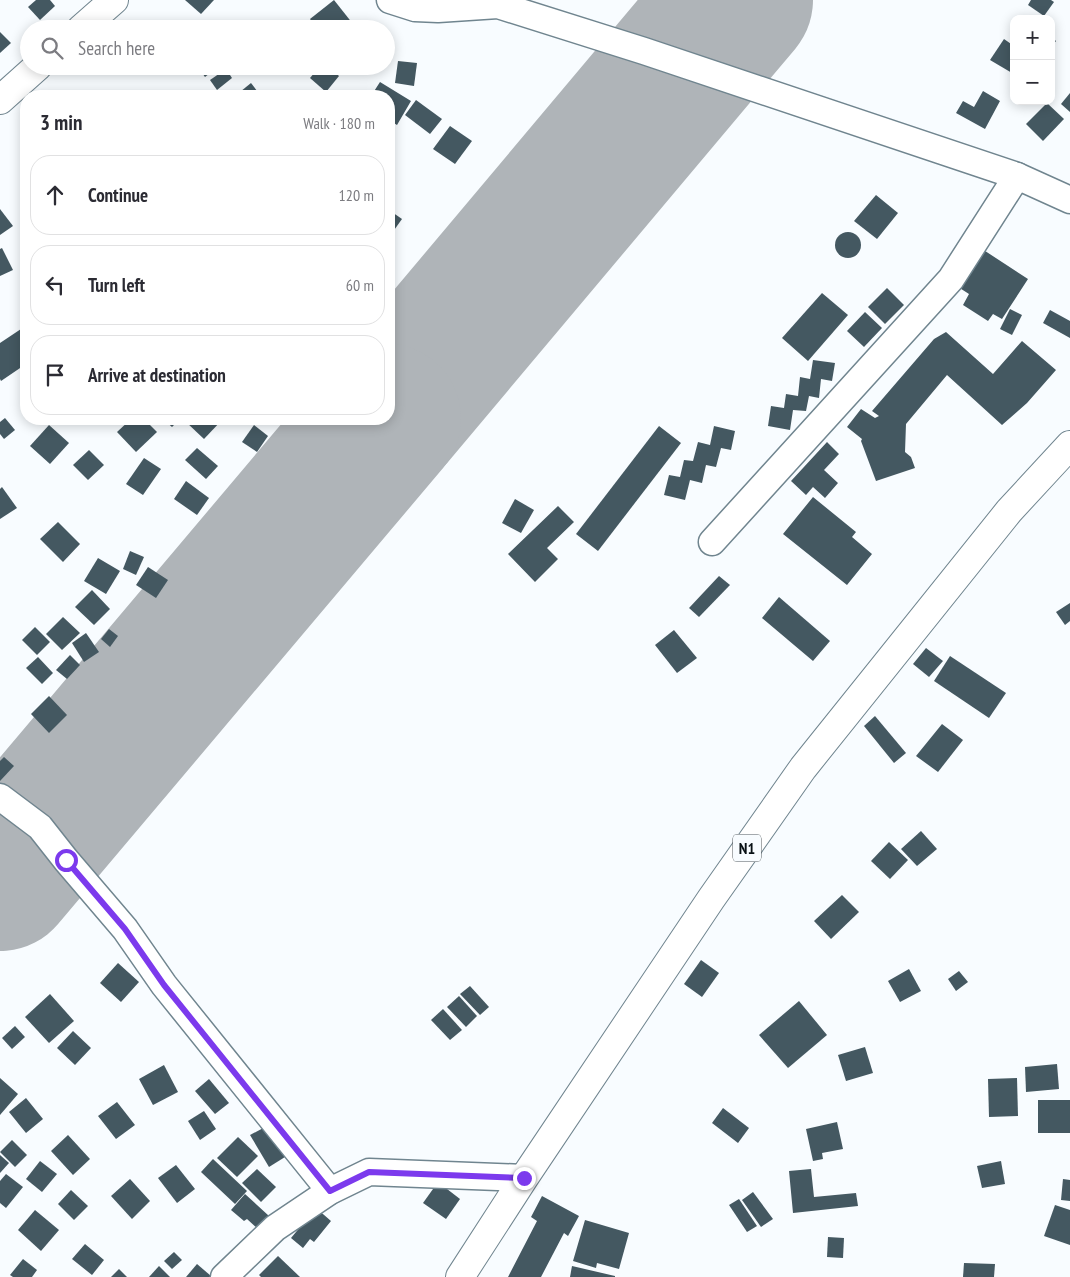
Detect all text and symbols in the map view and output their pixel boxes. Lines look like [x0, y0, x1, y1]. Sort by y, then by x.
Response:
map controls [1010, 15, 1055, 105]
button: + [1010, 15, 1055, 60]
search box [20, 20, 395, 75]
icon: search [38, 34, 66, 62]
text: Search here [78, 36, 155, 60]
button: − [1010, 60, 1055, 105]
text: 3 min [40, 109, 82, 136]
text: Walk · 180 m [303, 113, 375, 133]
icon: ahead [41, 181, 69, 209]
text: Continue [88, 183, 148, 207]
text: 120 m [339, 185, 374, 205]
icon: left [41, 271, 69, 299]
text: Turn left [88, 273, 145, 297]
text: 60 m [346, 275, 374, 295]
icon: arrive [41, 361, 69, 389]
text: Arrive at destination [88, 363, 226, 387]
road number: N1 [733, 834, 761, 861]
route start [55, 849, 78, 872]
route end [513, 1167, 536, 1190]

